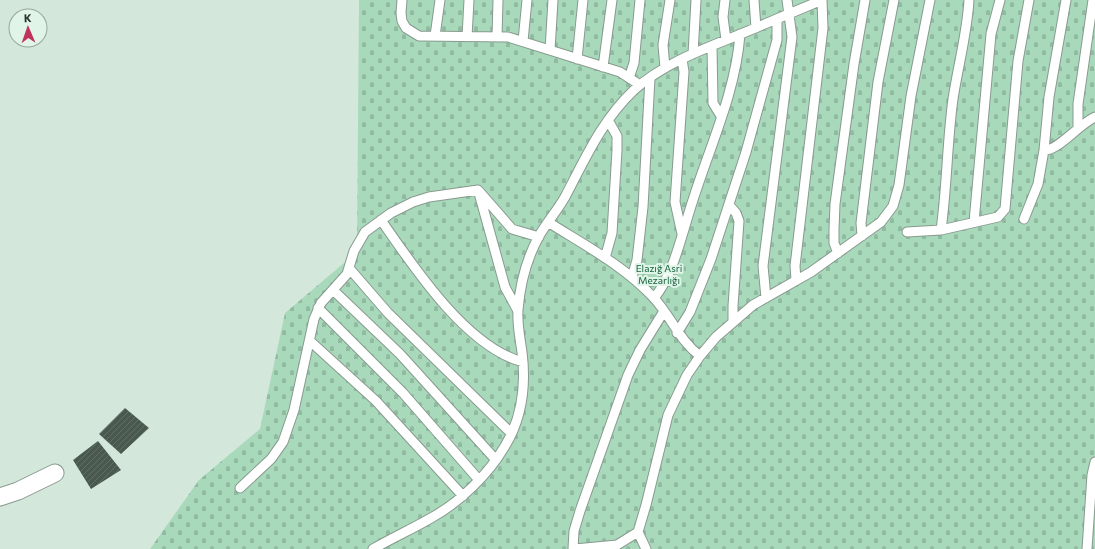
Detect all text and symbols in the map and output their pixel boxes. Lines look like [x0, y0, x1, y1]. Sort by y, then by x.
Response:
north arrow [8, 8, 48, 48]
text: K [24, 11, 32, 24]
park label: Elazığ Asri Mezarlığı [636, 262, 682, 286]

